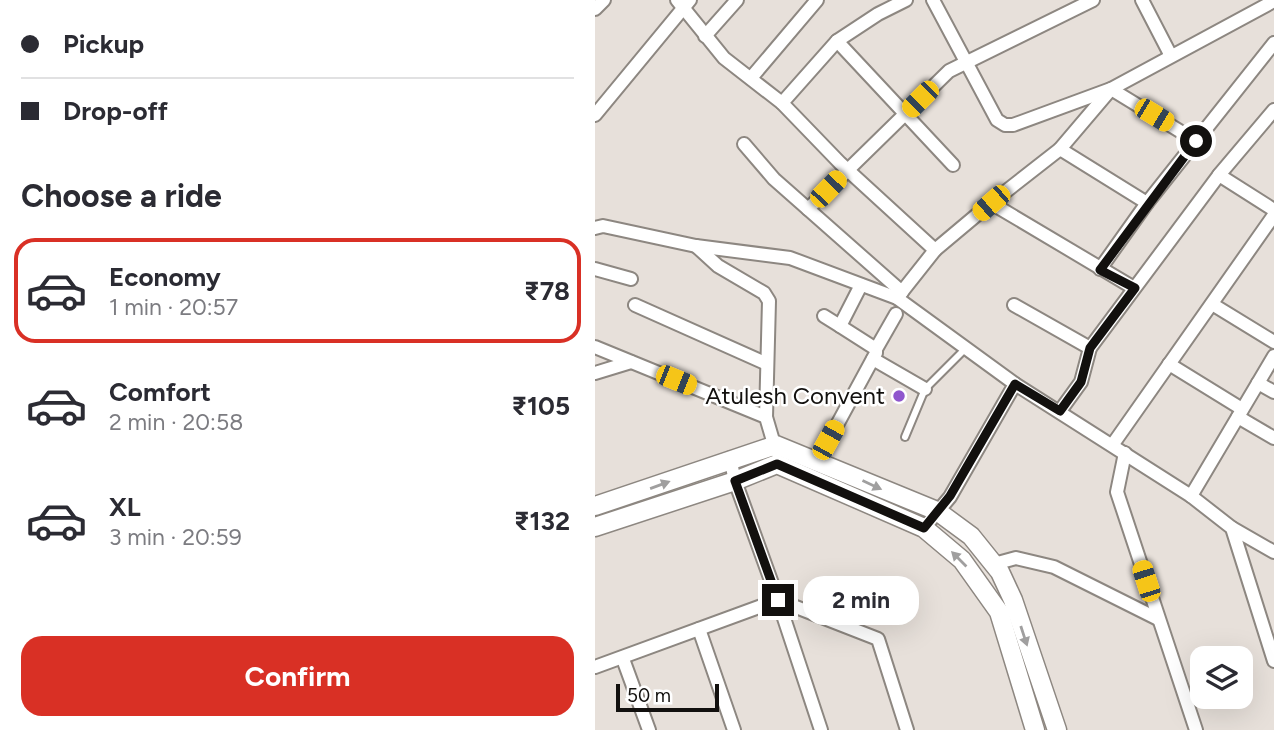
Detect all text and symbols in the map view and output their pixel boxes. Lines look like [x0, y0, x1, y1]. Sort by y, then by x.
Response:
text: Pickup [63, 28, 144, 60]
car [898, 77, 943, 121]
text: Drop-off [63, 95, 168, 127]
car [1131, 95, 1178, 135]
route start [1180, 125, 1212, 157]
car [806, 167, 851, 211]
text: Choose a ride [21, 177, 222, 215]
car [969, 181, 1014, 225]
icon: car [25, 259, 88, 322]
text: Economy [109, 261, 221, 293]
text: ₹78 [524, 275, 570, 307]
text: 1 min · 20:57 [109, 293, 238, 321]
car [653, 362, 700, 398]
icon: car [25, 374, 88, 437]
text: Comfort [109, 376, 211, 408]
place label: Atulesh Convent [705, 381, 885, 410]
marker: Atulesh Convent [891, 388, 907, 404]
text: ₹105 [511, 390, 570, 422]
text: 2 min · 20:58 [109, 408, 243, 436]
car [809, 417, 848, 463]
one-way arrow [649, 479, 670, 490]
one-way arrow [862, 479, 882, 490]
icon: car [25, 489, 88, 552]
text: XL [109, 491, 141, 523]
text: ₹132 [514, 505, 570, 537]
text: 3 min · 20:59 [109, 523, 242, 551]
one-way arrow [950, 550, 967, 567]
car [1130, 558, 1163, 604]
callout: 2 min [803, 576, 918, 624]
route end [762, 584, 794, 616]
text: 2 min [832, 586, 890, 614]
one-way arrow [1019, 626, 1030, 647]
button: Confirm [21, 636, 574, 716]
map controls [1190, 646, 1253, 709]
button: layers [1190, 646, 1253, 709]
scale bar [616, 681, 719, 713]
text: 50 m [627, 684, 671, 707]

